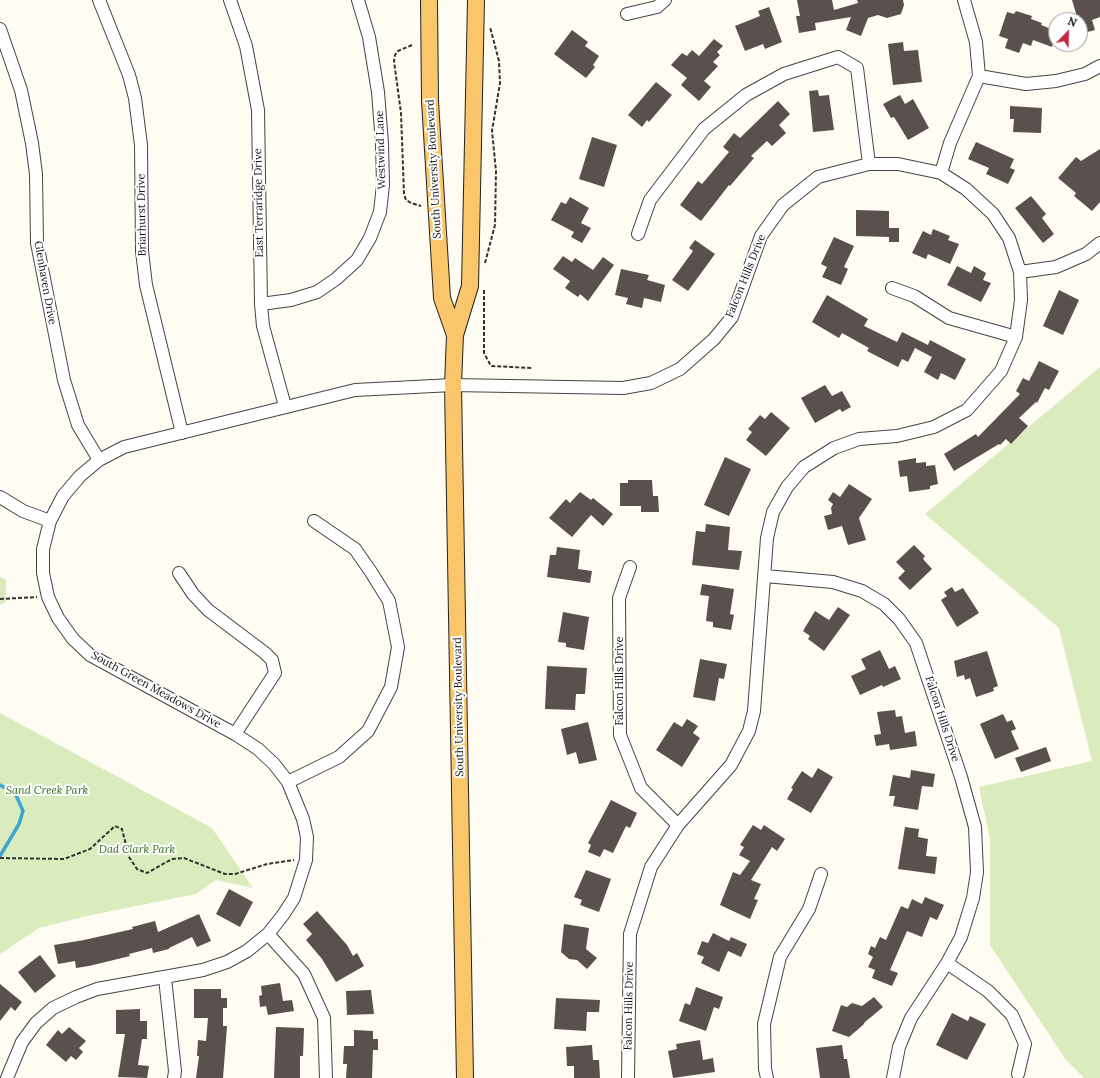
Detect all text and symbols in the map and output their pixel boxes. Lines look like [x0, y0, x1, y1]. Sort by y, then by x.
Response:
north arrow [1048, 12, 1088, 52]
text: N [1066, 14, 1079, 30]
street label: South University Boulevard [424, 99, 444, 239]
street label: Westwind Lane [373, 110, 389, 190]
street label: East Terraridge Drive [251, 148, 267, 258]
street label: Briarhurst Drive [135, 174, 149, 256]
street label: Falcon Hills Drive [723, 232, 769, 320]
street label: Glenhaven Drive [31, 240, 59, 326]
street label: Falcon Hills Drive [613, 636, 627, 726]
street label: South University Boulevard [451, 637, 467, 777]
street label: South Green Meadows Drive [89, 649, 223, 731]
street label: Falcon Hills Drive [922, 675, 962, 763]
park label: Sand Creek Park [6, 784, 88, 798]
park label: Dad Clark Park [99, 843, 175, 857]
street label: Falcon Hills Drive [622, 961, 636, 1051]

